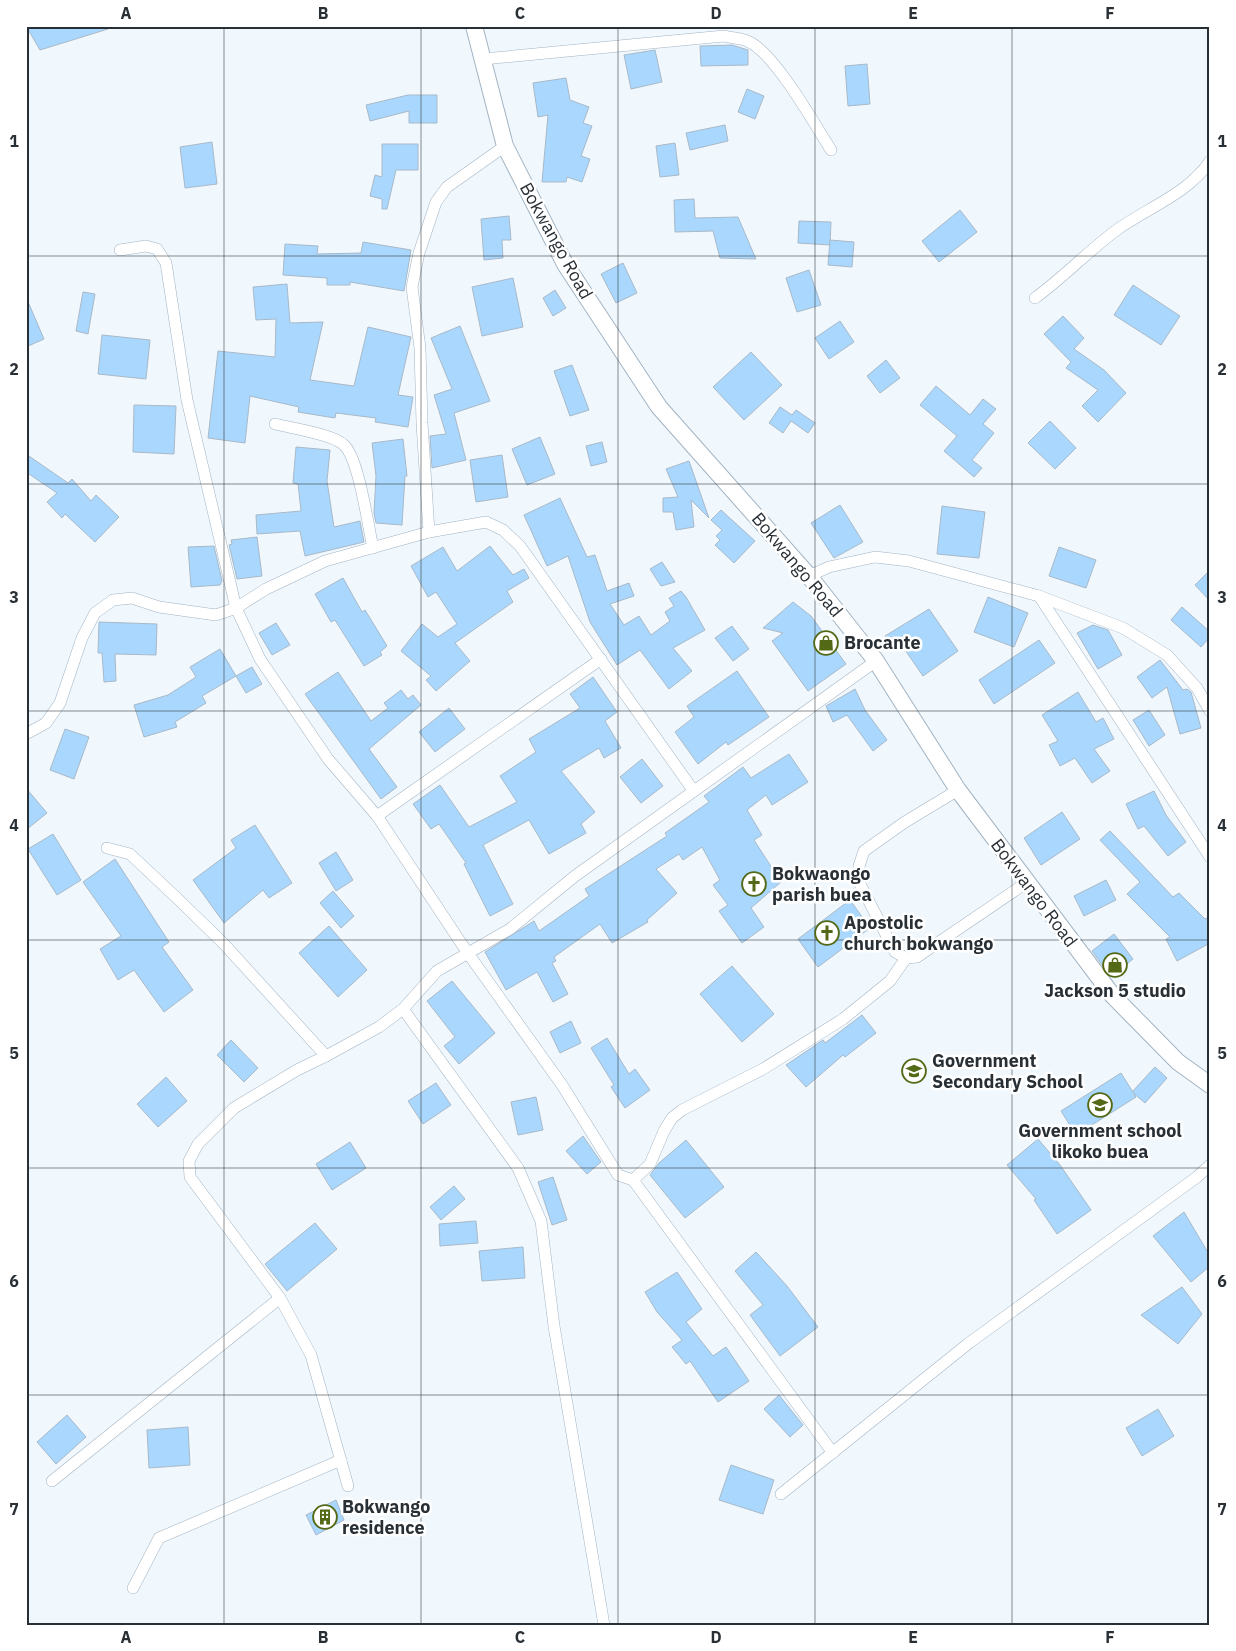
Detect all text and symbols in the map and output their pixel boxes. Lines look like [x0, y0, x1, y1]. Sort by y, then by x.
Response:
text: A [121, 3, 132, 23]
text: B [318, 3, 329, 23]
text: C [515, 3, 525, 23]
text: D [710, 3, 722, 23]
text: E [908, 3, 918, 23]
text: F [1105, 3, 1115, 23]
text: 1 [9, 131, 19, 151]
text: 1 [1217, 131, 1227, 151]
street label: Bokwango Road [515, 178, 598, 303]
text: 2 [9, 359, 19, 379]
text: 2 [1217, 359, 1227, 379]
street label: Bokwango Road [747, 508, 848, 622]
text: 3 [9, 587, 19, 607]
text: 3 [1217, 587, 1227, 607]
shop icon: Brocante [813, 630, 839, 656]
place label: Brocante [844, 631, 921, 654]
text: 4 [9, 815, 19, 835]
text: 4 [1217, 815, 1227, 835]
street label: Bokwango Road [986, 834, 1083, 952]
place label: Bokwaongo parish buea [772, 862, 872, 906]
church icon: Bokwaongo parish buea [741, 871, 767, 897]
place label: Apostolic church bokwango [844, 911, 993, 955]
church icon: Apostolic church bokwango [814, 920, 840, 946]
shop icon: Jackson 5 studio [1102, 952, 1128, 978]
place label: Jackson 5 studio [1044, 979, 1186, 1002]
text: 5 [9, 1043, 19, 1063]
text: 5 [1217, 1043, 1227, 1063]
place label: Government Secondary School [932, 1049, 1083, 1093]
school or university icon: Government Secondary School [901, 1058, 927, 1084]
school or university icon: Government school likoko buea [1087, 1092, 1113, 1118]
place label: Government school likoko buea [1018, 1119, 1182, 1163]
text: 6 [9, 1271, 19, 1291]
text: 6 [1217, 1271, 1227, 1291]
place label: Bokwango residence [342, 1495, 430, 1539]
text: 7 [9, 1499, 19, 1519]
text: 7 [1217, 1499, 1227, 1519]
building icon: Bokwango residence [312, 1504, 338, 1530]
text: A [121, 1627, 132, 1647]
text: B [318, 1627, 329, 1647]
text: C [515, 1627, 525, 1647]
text: D [710, 1627, 722, 1647]
text: E [908, 1627, 918, 1647]
text: F [1105, 1627, 1115, 1647]

